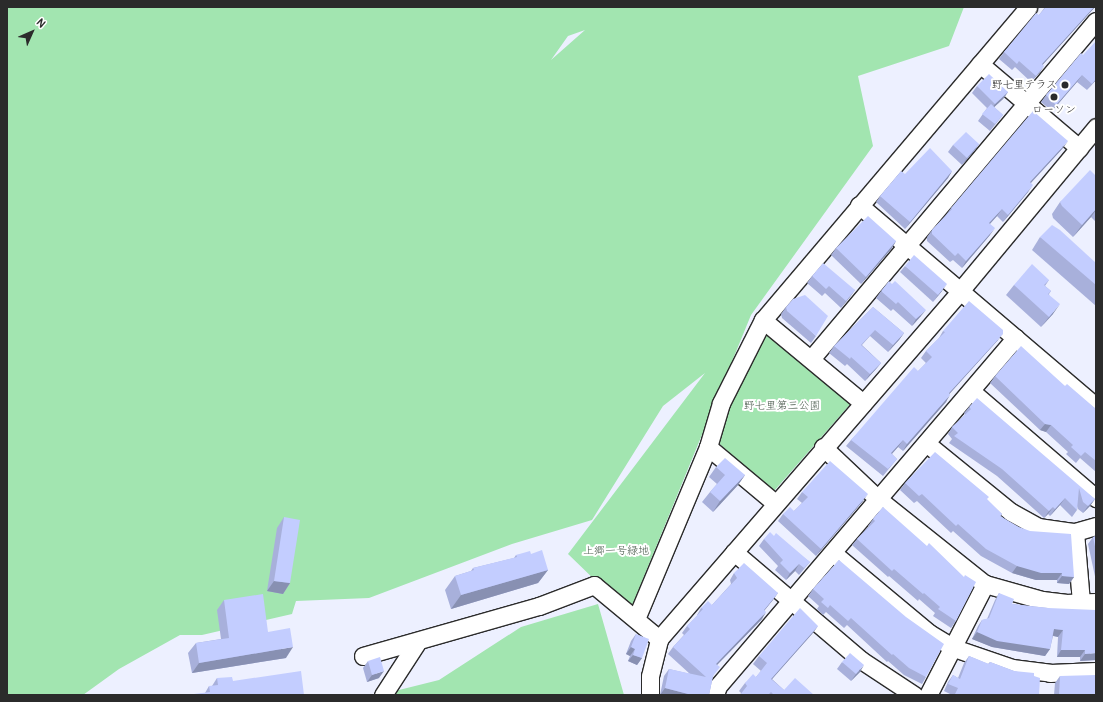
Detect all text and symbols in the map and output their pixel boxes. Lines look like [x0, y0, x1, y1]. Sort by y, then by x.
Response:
north arrow [12, 12, 52, 52]
text: N [34, 16, 48, 30]
place label: 野七里テラス [991, 78, 1057, 92]
marker: 野七里テラス [1060, 80, 1070, 90]
marker: ローソン [1049, 92, 1059, 102]
place label: ローソン [1032, 103, 1076, 117]
park label: 野七里第三公園 [744, 399, 820, 413]
park label: 上郷一号緑地 [583, 544, 649, 558]

